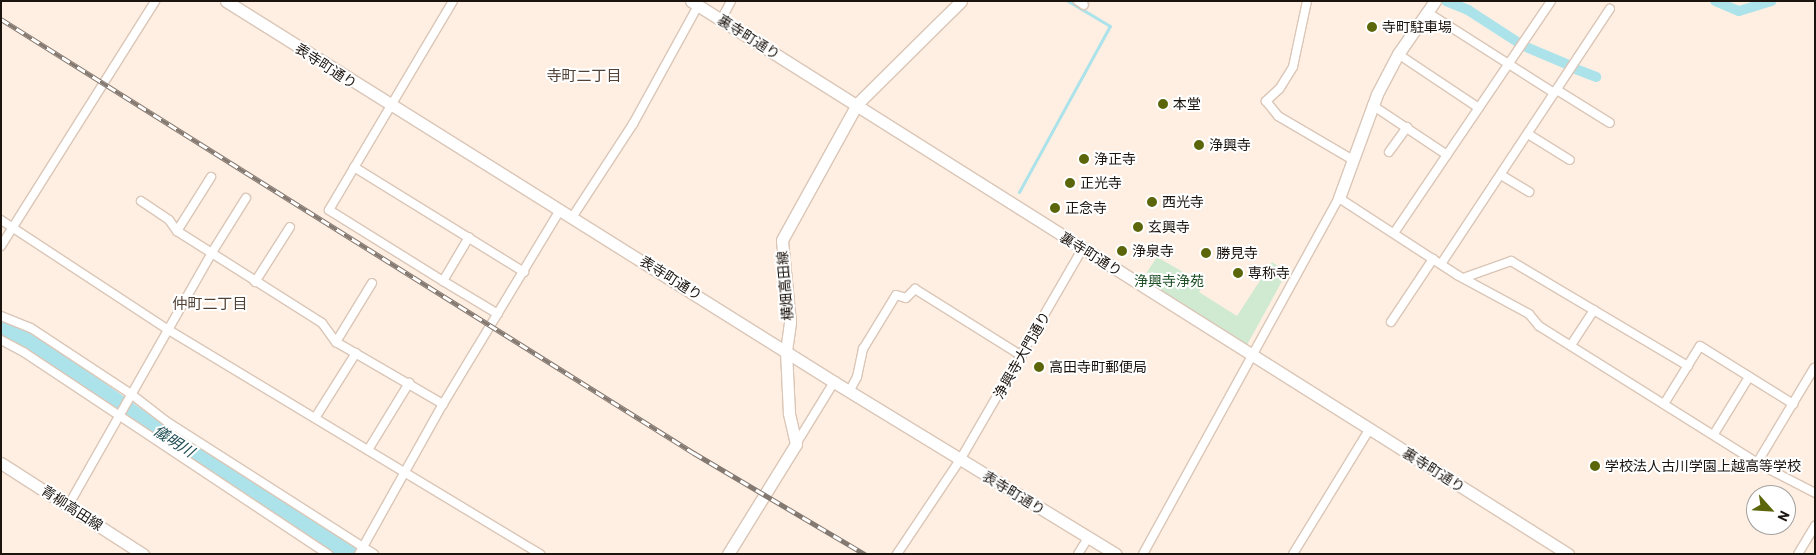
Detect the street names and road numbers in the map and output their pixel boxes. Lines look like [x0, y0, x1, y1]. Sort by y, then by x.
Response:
street label: 裏寺町通り [715, 11, 783, 63]
street label: 表寺町通り [292, 40, 360, 92]
street label: 裏寺町通り [1057, 228, 1125, 280]
street label: 横畑高田線 [774, 250, 796, 322]
street label: 表寺町通り [637, 252, 705, 304]
street label: 浄興寺大門通り [990, 308, 1054, 402]
street label: 裏寺町通り [1400, 444, 1468, 496]
street label: 表寺町通り [980, 468, 1048, 518]
street label: 青柳高田線 [38, 482, 106, 534]

